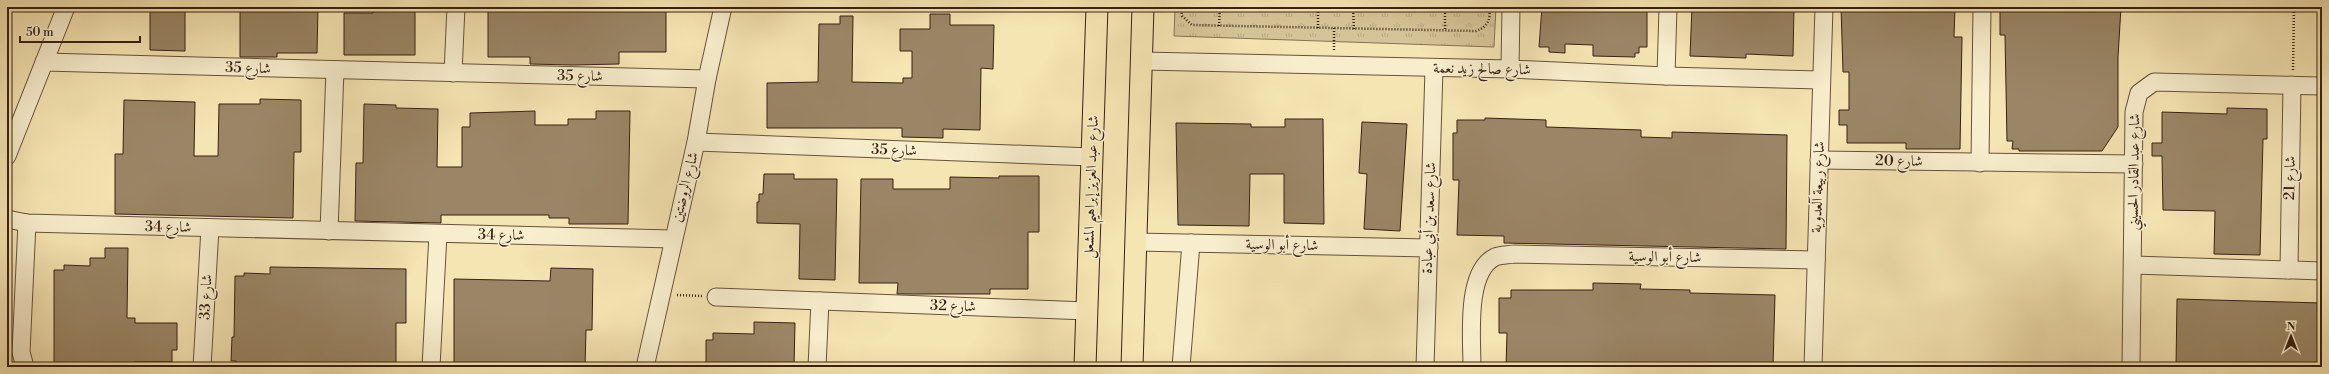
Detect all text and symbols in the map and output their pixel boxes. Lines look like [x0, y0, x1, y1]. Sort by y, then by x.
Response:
scale bar [20, 18, 140, 44]
text: 50 m [26, 25, 54, 40]
street label: شارع 35 [225, 58, 271, 81]
street label: شارع صالح زيد نعمة [1433, 59, 1531, 83]
street label: شارع 35 [557, 66, 603, 89]
street label: شارع عبد القادر الحسيني [2123, 113, 2149, 231]
street label: شارع عبد العزيز إبراهيم المشعل [1079, 115, 1108, 259]
street label: شارع 35 [871, 140, 917, 163]
street label: شارع ربيعة آلعدوية [1807, 141, 1832, 233]
street label: شارع الروضتين [667, 150, 706, 225]
street label: شارع 20 [1875, 151, 1923, 174]
street label: شارع 21 [2280, 156, 2303, 200]
street label: شارع سعد بن أبي عبادة [1416, 162, 1443, 274]
street label: شارع 34 [144, 217, 191, 240]
street label: شارع 34 [477, 225, 524, 248]
street label: شارع أبو الوسية [1245, 233, 1319, 258]
street label: شارع أبو الوسية [1628, 245, 1702, 270]
street label: شارع 33 [195, 274, 220, 320]
street label: شارع 32 [930, 296, 976, 319]
north arrow [2271, 316, 2311, 356]
text: N [2287, 320, 2296, 334]

